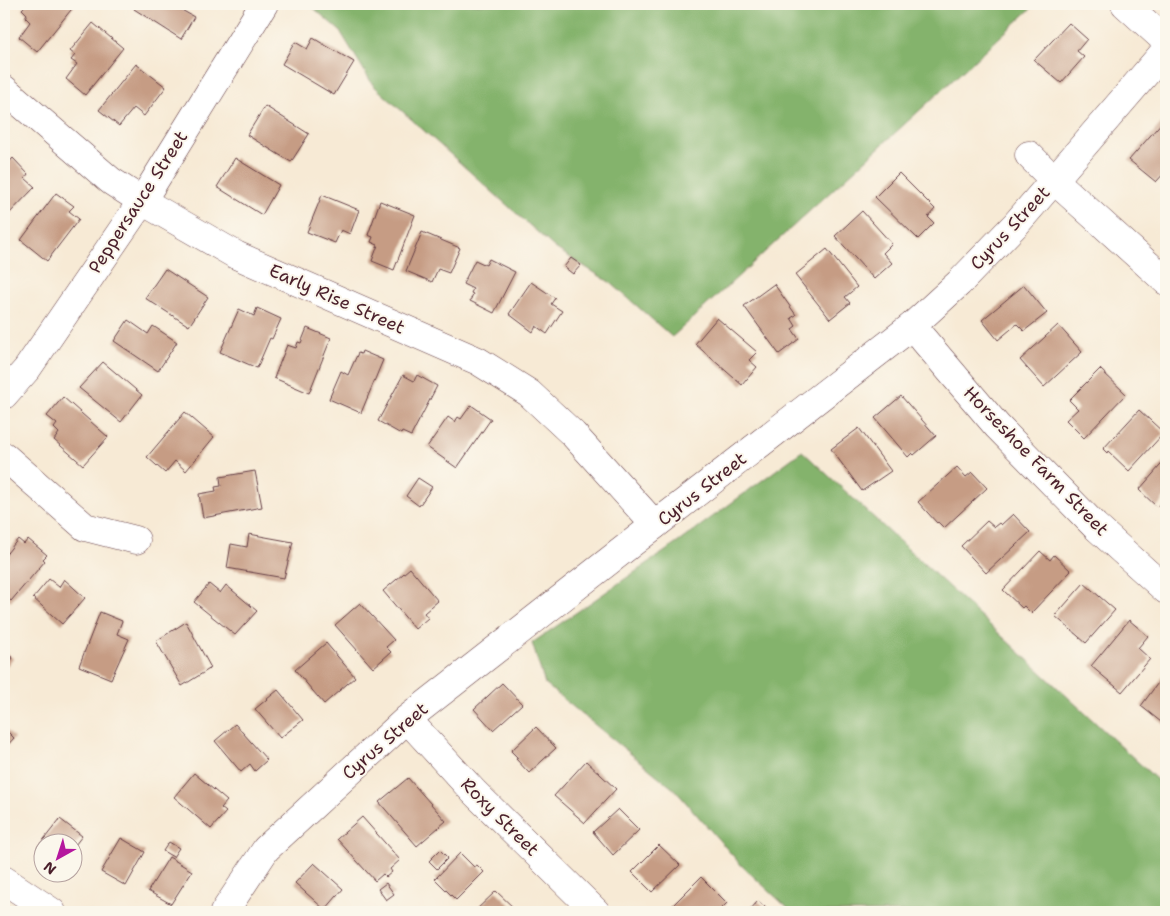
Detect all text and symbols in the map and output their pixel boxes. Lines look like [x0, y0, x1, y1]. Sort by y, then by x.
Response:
street label: Peppersauce Street [83, 126, 193, 278]
street label: Cyrus Street [965, 181, 1055, 275]
street label: Early Rise Street [265, 258, 409, 340]
street label: Horseshoe Farm Street [958, 381, 1114, 541]
street label: Cyrus Street [653, 447, 752, 531]
street label: Cyrus Street [337, 697, 433, 785]
street label: Roxy Street [456, 773, 544, 861]
north arrow [32, 834, 82, 884]
text: N [40, 858, 60, 879]

